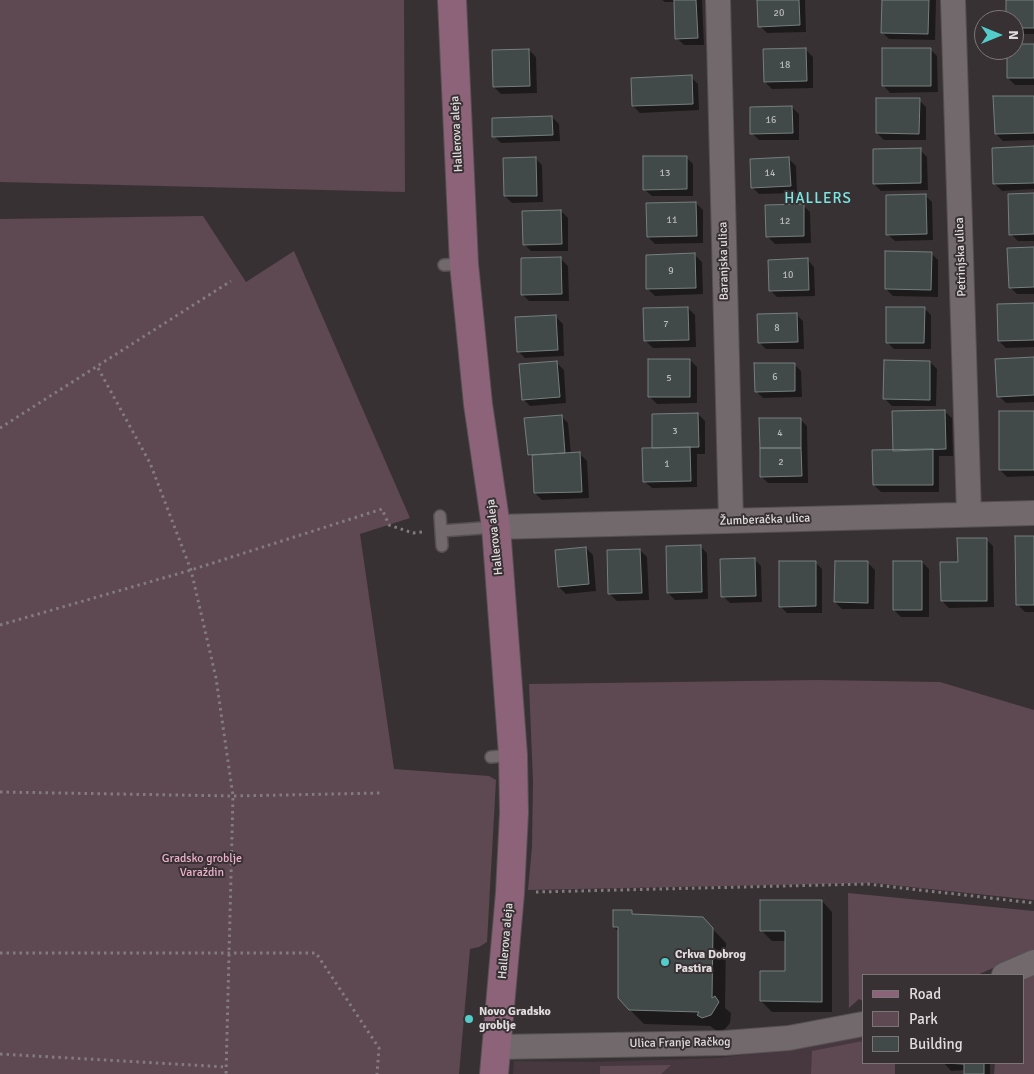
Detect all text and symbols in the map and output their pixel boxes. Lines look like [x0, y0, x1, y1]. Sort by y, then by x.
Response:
house number: 20 [774, 7, 784, 19]
north arrow [974, 10, 1024, 60]
text: N [1005, 30, 1022, 40]
house number: 18 [780, 59, 790, 71]
street label: Hallerova aleja [448, 95, 466, 173]
house number: 16 [766, 114, 776, 126]
house number: 13 [660, 167, 670, 179]
house number: 14 [765, 167, 775, 179]
district label: HALLERS [783, 190, 853, 208]
house number: 11 [667, 214, 677, 226]
house number: 12 [780, 215, 790, 227]
street label: Petrinjska ulica [952, 217, 970, 297]
street label: Baranjska ulica [716, 222, 732, 300]
house number: 9 [668, 265, 674, 277]
house number: 10 [783, 269, 793, 281]
house number: 7 [663, 318, 669, 330]
house number: 8 [774, 322, 780, 334]
house number: 6 [772, 371, 778, 383]
house number: 5 [666, 372, 672, 384]
house number: 3 [672, 425, 678, 437]
house number: 4 [777, 427, 783, 439]
house number: 2 [778, 456, 784, 468]
house number: 1 [664, 458, 670, 470]
street label: Hallerova aleja [484, 498, 506, 576]
street label: Žumberačka ulica [719, 511, 811, 529]
park label: Gradsko groblje Varaždin [162, 852, 242, 880]
street label: Hallerova aleja [495, 902, 517, 980]
place label: Crkva Dobrog Pastira [675, 948, 746, 976]
marker: Crkva Dobrog Pastira [659, 956, 671, 968]
legend [862, 974, 1024, 1064]
text: Road [909, 985, 941, 1003]
place label: Novo Gradsko groblje [479, 1005, 551, 1033]
text: Park [909, 1010, 938, 1028]
marker: Novo Gradsko groblje [463, 1013, 475, 1025]
street label: Ulica Franje Račkog [629, 1035, 731, 1051]
text: Building [909, 1035, 963, 1053]

